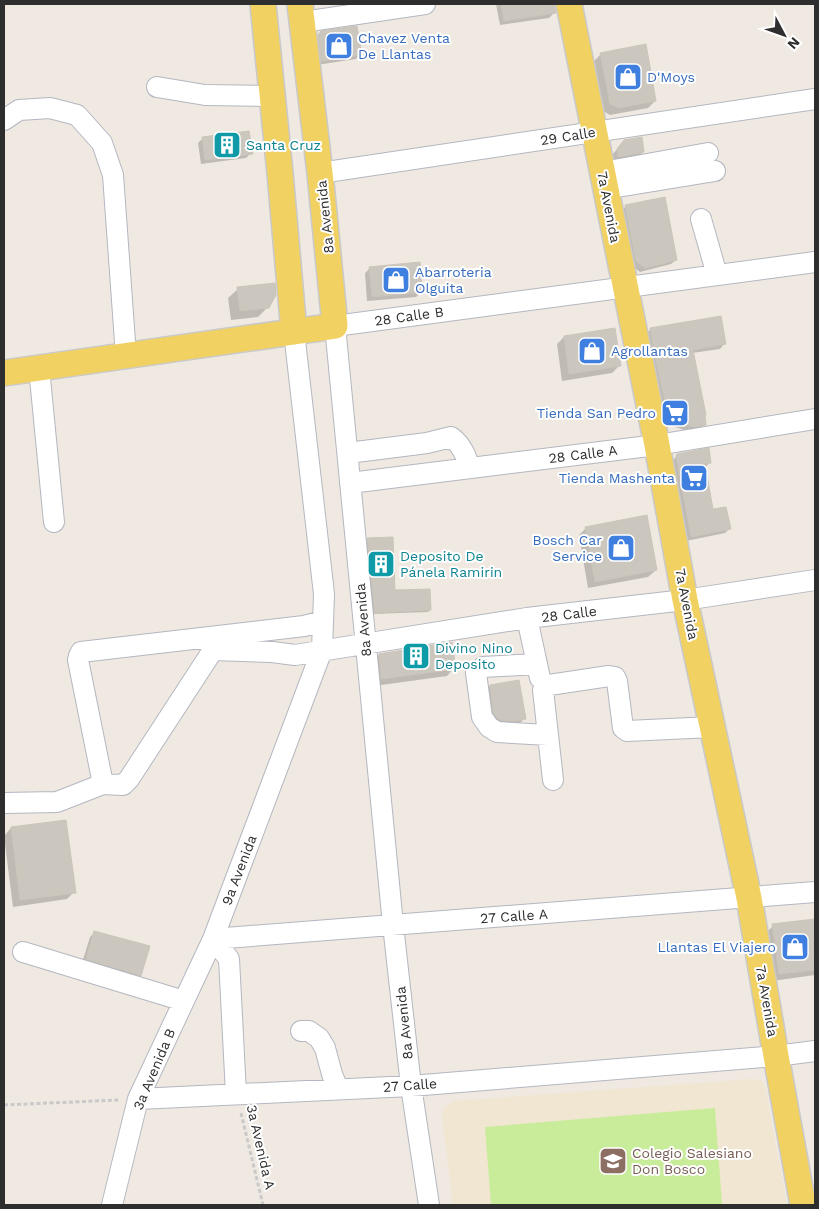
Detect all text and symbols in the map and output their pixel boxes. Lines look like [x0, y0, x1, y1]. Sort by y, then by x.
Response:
north arrow [759, 10, 809, 60]
place label: Chavez Venta De Llantas [358, 30, 450, 62]
shop icon: Chavez Venta De Llantas [324, 31, 354, 61]
text: N [784, 34, 803, 53]
shop icon: D'Moys [613, 62, 643, 92]
place label: D'Moys [647, 69, 695, 85]
street label: 29 Calle [539, 124, 597, 148]
building icon: Santa Cruz [212, 130, 242, 160]
place label: Santa Cruz [246, 137, 321, 153]
street label: 7a Avenida [594, 170, 624, 244]
street label: 8a Avenida [313, 179, 337, 254]
place label: Abarroteria Olguita [415, 264, 492, 296]
shop icon: Abarroteria Olguita [381, 265, 411, 295]
street label: 28 Calle B [373, 303, 445, 329]
shop icon: Agrollantas [577, 336, 607, 366]
place label: Agrollantas [611, 343, 688, 359]
supermarket icon: Tienda San Pedro [660, 398, 690, 428]
place label: Tienda San Pedro [537, 405, 656, 421]
street label: 28 Calle A [548, 442, 618, 466]
supermarket icon: Tienda Mashenta [679, 463, 709, 493]
place label: Tienda Mashenta [559, 470, 675, 486]
place label: Bosch Car Service [533, 532, 602, 564]
shop icon: Bosch Car Service [606, 533, 636, 563]
place label: Deposito De Pánela Ramirin [400, 548, 502, 580]
building icon: Deposito De Pánela Ramirin [366, 549, 396, 579]
street label: 7a Avenida [672, 567, 702, 641]
street label: 8a Avenida [352, 583, 374, 657]
street label: 28 Calle [540, 603, 598, 625]
place label: Divino Nino Deposito [435, 640, 513, 672]
building icon: Divino Nino Deposito [401, 641, 431, 671]
street label: 9a Avenida [218, 833, 260, 907]
street label: 27 Calle A [480, 906, 548, 926]
shop icon: Llantas El Viajero [780, 932, 810, 962]
place label: Llantas El Viajero [657, 939, 776, 955]
street label: 7a Avenida [753, 964, 781, 1038]
street label: 8a Avenida [392, 985, 416, 1060]
street label: 3a Avenida B [130, 1026, 178, 1112]
street label: 27 Calle [382, 1075, 438, 1095]
street label: 3a Avenida A [243, 1103, 279, 1191]
place label: Colegio Salesiano Don Bosco [632, 1145, 752, 1177]
school or university icon: Colegio Salesiano Don Bosco [598, 1146, 628, 1176]

